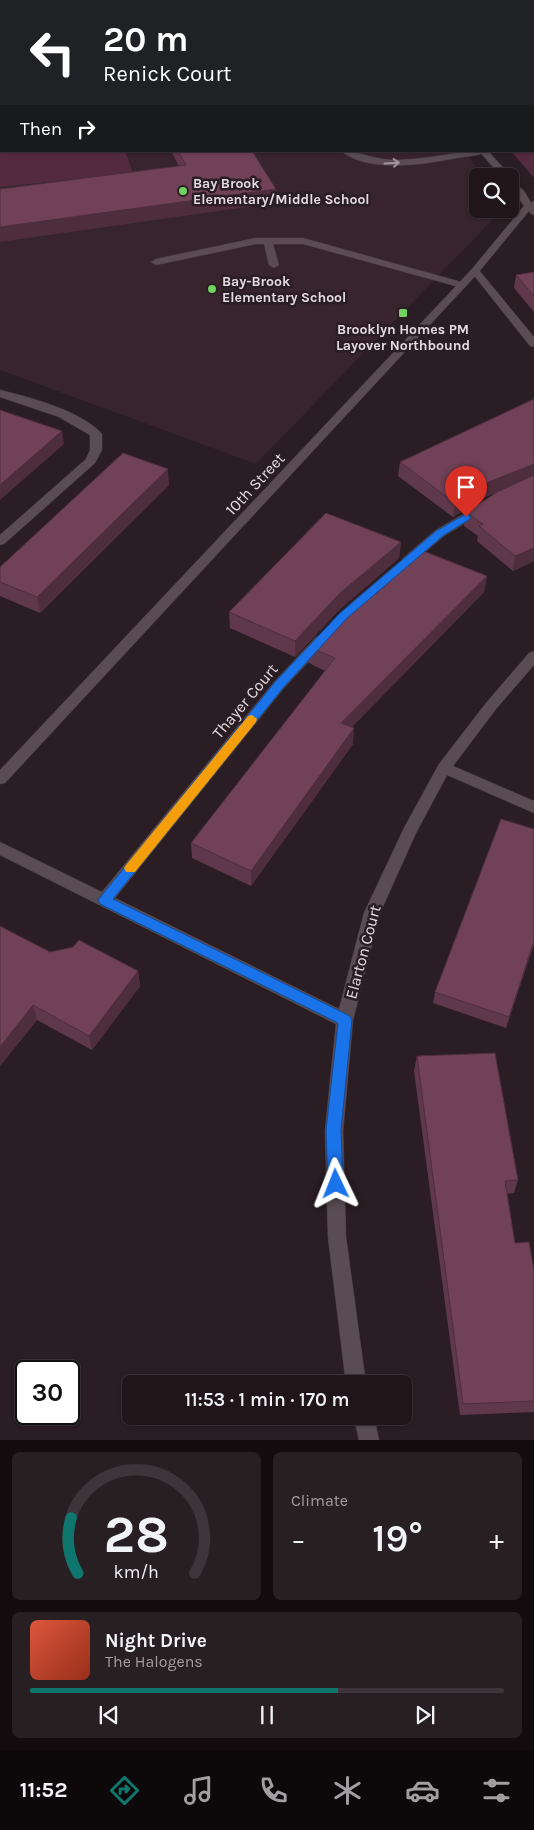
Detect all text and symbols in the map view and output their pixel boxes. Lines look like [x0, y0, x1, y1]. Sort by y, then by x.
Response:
text: 20 m [103, 19, 188, 60]
icon: left [20, 20, 85, 85]
text: Renick Court [103, 61, 232, 87]
icon: right [72, 115, 100, 143]
text: Then [20, 118, 62, 140]
one-way arrow [383, 158, 399, 167]
map controls [469, 168, 519, 218]
button: search [469, 168, 519, 218]
place label: Bay Brook Elementary/Middle School [193, 175, 370, 208]
marker: Bay Brook Elementary/Middle School [177, 185, 189, 197]
place label: Bay-Brook Elementary School [222, 273, 346, 306]
marker: Bay-Brook Elementary School [206, 283, 218, 295]
marker: Brooklyn Homes PM Layover Northbound [397, 307, 409, 319]
place label: Brooklyn Homes PM Layover Northbound [336, 321, 470, 354]
street label: 10th Street [221, 449, 289, 519]
pin [445, 466, 487, 517]
icon: arrive [452, 473, 480, 501]
street label: Thayer Court [208, 660, 282, 742]
street label: Elarton Court [341, 903, 385, 1001]
position arrow [309, 1157, 361, 1209]
speed limit sign: 30 [15, 1360, 80, 1425]
text: 11:53 · 1 min · 170 m [184, 1389, 350, 1411]
text: Climate [291, 1491, 348, 1510]
text: 28 [104, 1504, 169, 1565]
text: 19° [372, 1516, 423, 1561]
text: − [291, 1523, 306, 1556]
text: + [489, 1523, 504, 1556]
text: km/h [114, 1562, 159, 1583]
text: Night Drive [105, 1630, 207, 1652]
text: The Halogens [105, 1652, 203, 1671]
icon: previous [95, 1701, 123, 1729]
icon: pause [253, 1701, 281, 1729]
icon: next [411, 1701, 439, 1729]
icon: directions [107, 1773, 142, 1808]
icon: music [181, 1773, 216, 1808]
icon: phone [256, 1773, 291, 1808]
icon: climate [330, 1773, 365, 1808]
icon: car [405, 1773, 440, 1808]
icon: filters [479, 1773, 514, 1808]
text: 11:52 [20, 1777, 67, 1803]

